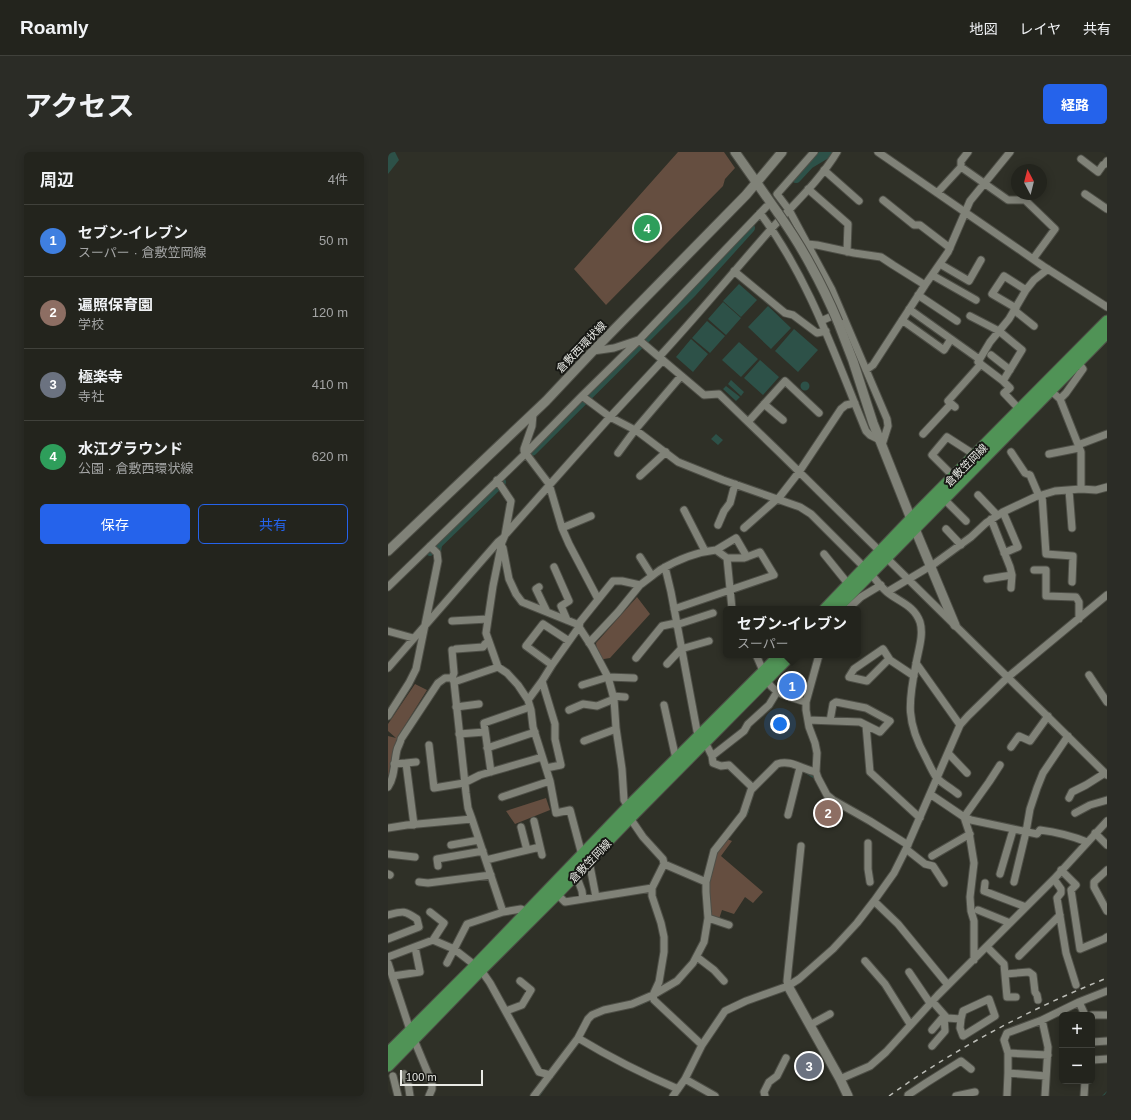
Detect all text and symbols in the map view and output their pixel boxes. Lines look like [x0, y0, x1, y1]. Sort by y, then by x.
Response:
text: Roamly [20, 17, 89, 38]
text: 地図 [969, 21, 997, 37]
text: レイヤ [1019, 21, 1061, 37]
text: 共有 [1083, 21, 1111, 37]
button: 経路 [1043, 84, 1107, 124]
text: アクセス [24, 91, 135, 122]
north arrow [1011, 164, 1047, 200]
text: 周辺 [40, 171, 74, 190]
text: 4件 [328, 172, 348, 187]
pin: 4 [634, 213, 660, 243]
text: セブン-イレブン [78, 224, 188, 241]
text: 1 [49, 233, 57, 248]
text: 50 m [319, 233, 348, 248]
text: スーパー · 倉敷笠岡線 [78, 245, 206, 260]
text: 遍照保育園 [78, 296, 153, 313]
text: 2 [49, 305, 57, 320]
text: 120 m [312, 305, 348, 320]
text: 学校 [78, 317, 104, 332]
street label: 倉敷西環状線 [554, 319, 608, 375]
text: 極楽寺 [78, 368, 123, 385]
text: 3 [49, 377, 57, 392]
text: 410 m [312, 377, 348, 392]
text: 寺社 [78, 389, 104, 404]
text: 水江グラウンド [78, 440, 183, 457]
street label: 倉敷笠岡線 [942, 441, 990, 489]
text: 4 [49, 449, 57, 464]
text: 620 m [312, 449, 348, 464]
text: 公園 · 倉敷西環状線 [78, 461, 194, 476]
button: 保存 [40, 504, 190, 544]
button: 共有 [198, 504, 348, 544]
popup [723, 606, 861, 658]
text: セブン-イレブン [737, 615, 847, 632]
text: スーパー [737, 636, 789, 651]
pin: 1 [779, 671, 805, 701]
your location [770, 714, 790, 734]
pin: 2 [815, 798, 841, 828]
street label: 倉敷笠岡線 [567, 837, 613, 885]
map controls [1059, 1012, 1095, 1084]
button: + [1059, 1012, 1095, 1048]
button: − [1059, 1048, 1095, 1084]
pin: 3 [796, 1051, 822, 1081]
scale bar [400, 1068, 483, 1087]
text: 100 m [406, 1071, 437, 1083]

